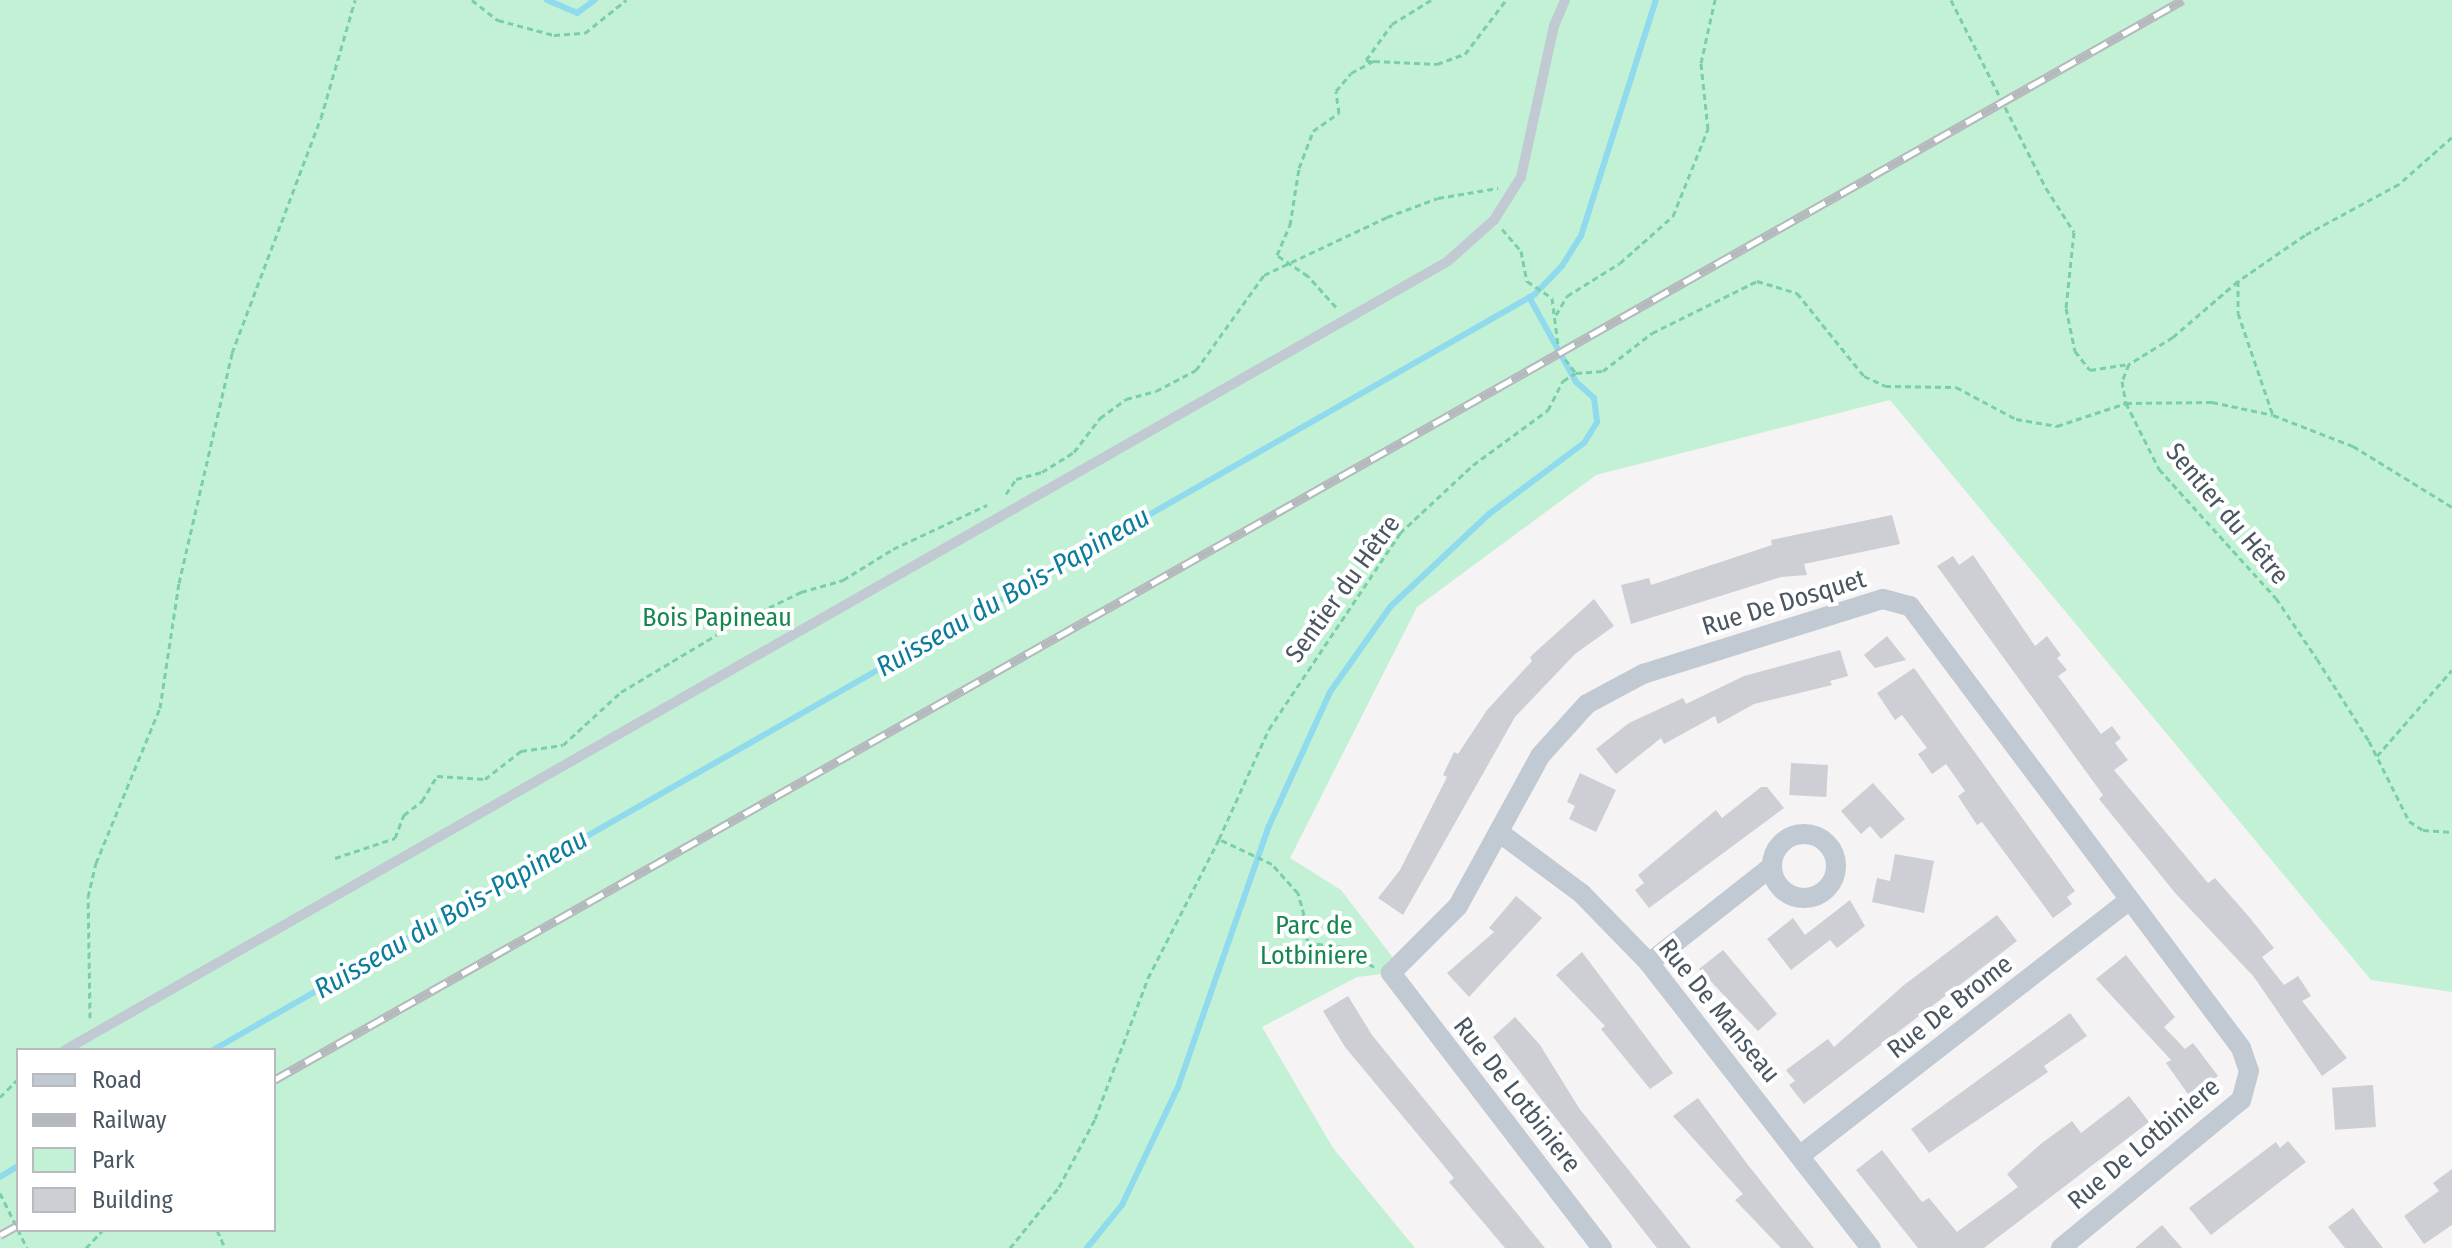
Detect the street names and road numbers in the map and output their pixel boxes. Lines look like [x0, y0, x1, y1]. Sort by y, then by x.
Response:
street label: Sentier du Hêtre [2159, 437, 2295, 591]
street label: Sentier du Hêtre [1279, 509, 1407, 669]
street label: Rue De Dosquet [1698, 563, 1870, 643]
street label: Rue De Manseau [1652, 933, 1786, 1089]
street label: Rue De Brome [1881, 949, 2019, 1065]
street label: Rue De Lotbiniere [1447, 1011, 1587, 1179]
street label: Rue De Lotbiniere [2062, 1071, 2226, 1217]

